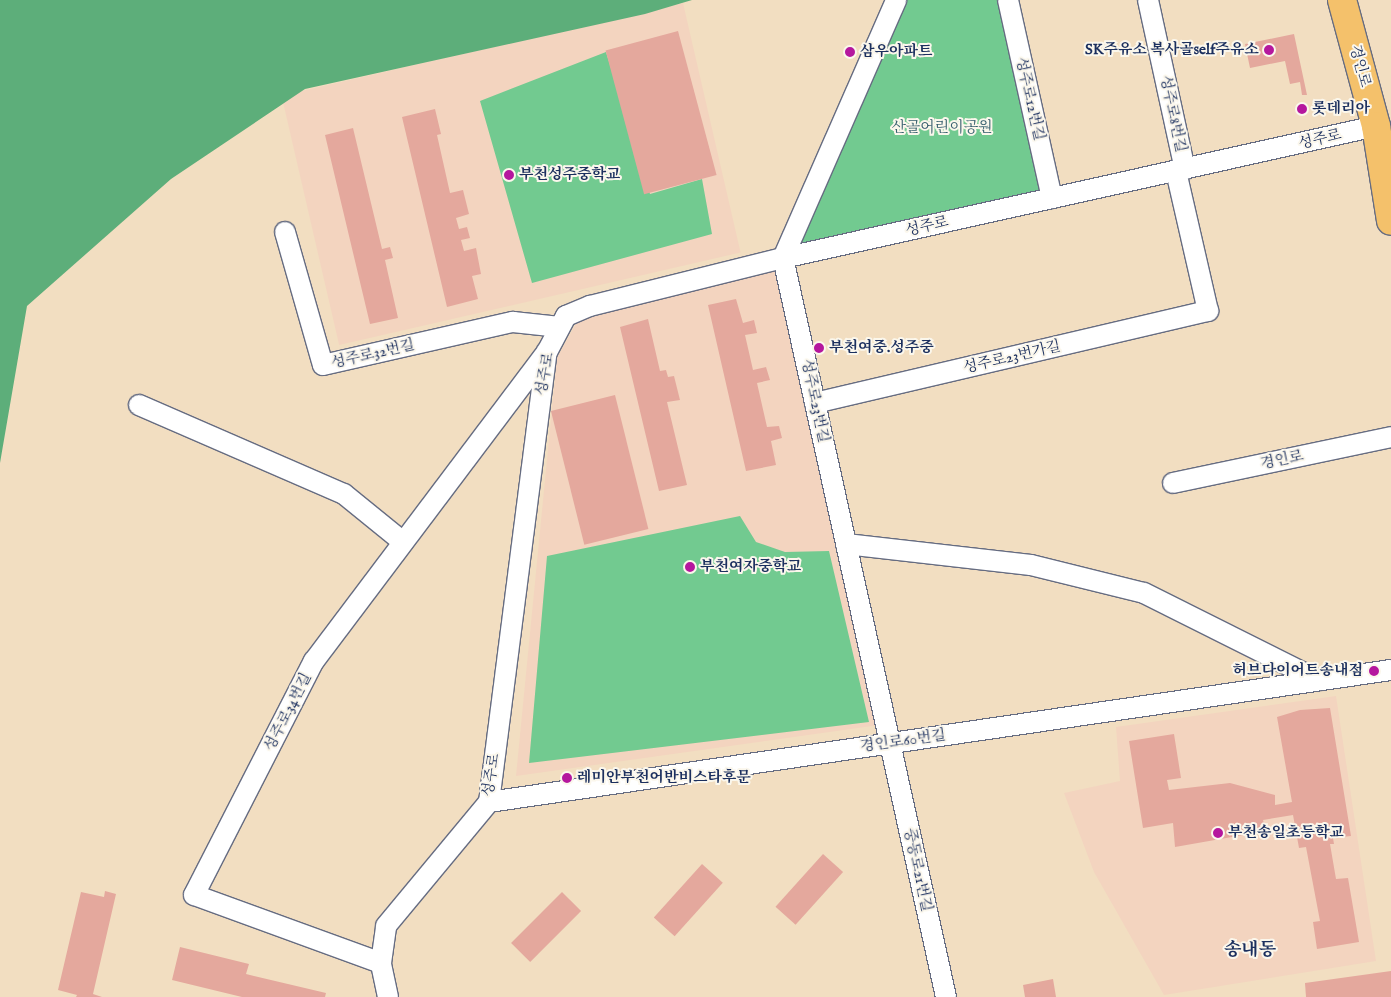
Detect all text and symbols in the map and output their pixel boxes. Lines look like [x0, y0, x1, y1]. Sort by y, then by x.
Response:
place label: SK주유소 복사골self주유소 [1085, 41, 1259, 59]
place label: 삼우아파트 [860, 43, 932, 61]
street label: 경인로 [1346, 43, 1374, 89]
marker: SK주유소 복사골self주유소 [1263, 44, 1275, 56]
marker: 삼우아파트 [844, 46, 856, 58]
street label: 성주로12번길 [1012, 56, 1048, 142]
street label: 성주로8번길 [1156, 74, 1190, 154]
place label: 롯데리아 [1312, 100, 1370, 118]
marker: 롯데리아 [1296, 103, 1308, 115]
park label: 산골어린이공원 [891, 119, 993, 137]
street label: 성주로 [1297, 125, 1343, 153]
place label: 부천성주중학교 [519, 166, 620, 184]
marker: 부천성주중학교 [503, 169, 515, 181]
street label: 성주로 [904, 212, 950, 240]
street label: 성주로32번길 [330, 336, 416, 372]
street label: 성주로23번가길 [961, 337, 1063, 377]
place label: 부천여중.성주중 [829, 339, 934, 357]
marker: 부천여중.성주중 [813, 342, 825, 354]
street label: 성주로 [532, 351, 558, 397]
street label: 성주로23번길 [797, 358, 833, 444]
street label: 경인로 [1259, 447, 1305, 473]
place label: 부천여자중학교 [700, 558, 801, 576]
marker: 부천여자중학교 [684, 561, 696, 573]
place label: 허브다이어트송내점 [1233, 662, 1363, 680]
marker: 허브다이어트송내점 [1367, 664, 1381, 678]
street label: 성주로34번길 [261, 670, 315, 754]
street label: 경인로60번길 [859, 726, 947, 756]
street label: 성주로 [479, 752, 503, 798]
place label: 레미안부천어반비스타후문 [577, 769, 751, 787]
marker: 레미안부천어반비스타후문 [561, 772, 573, 784]
place label: 부천송일초등학교 [1228, 824, 1344, 842]
street label: 중동로21번길 [900, 827, 936, 913]
marker: 부천송일초등학교 [1212, 827, 1224, 839]
district label: 송내동 [1224, 940, 1276, 962]

